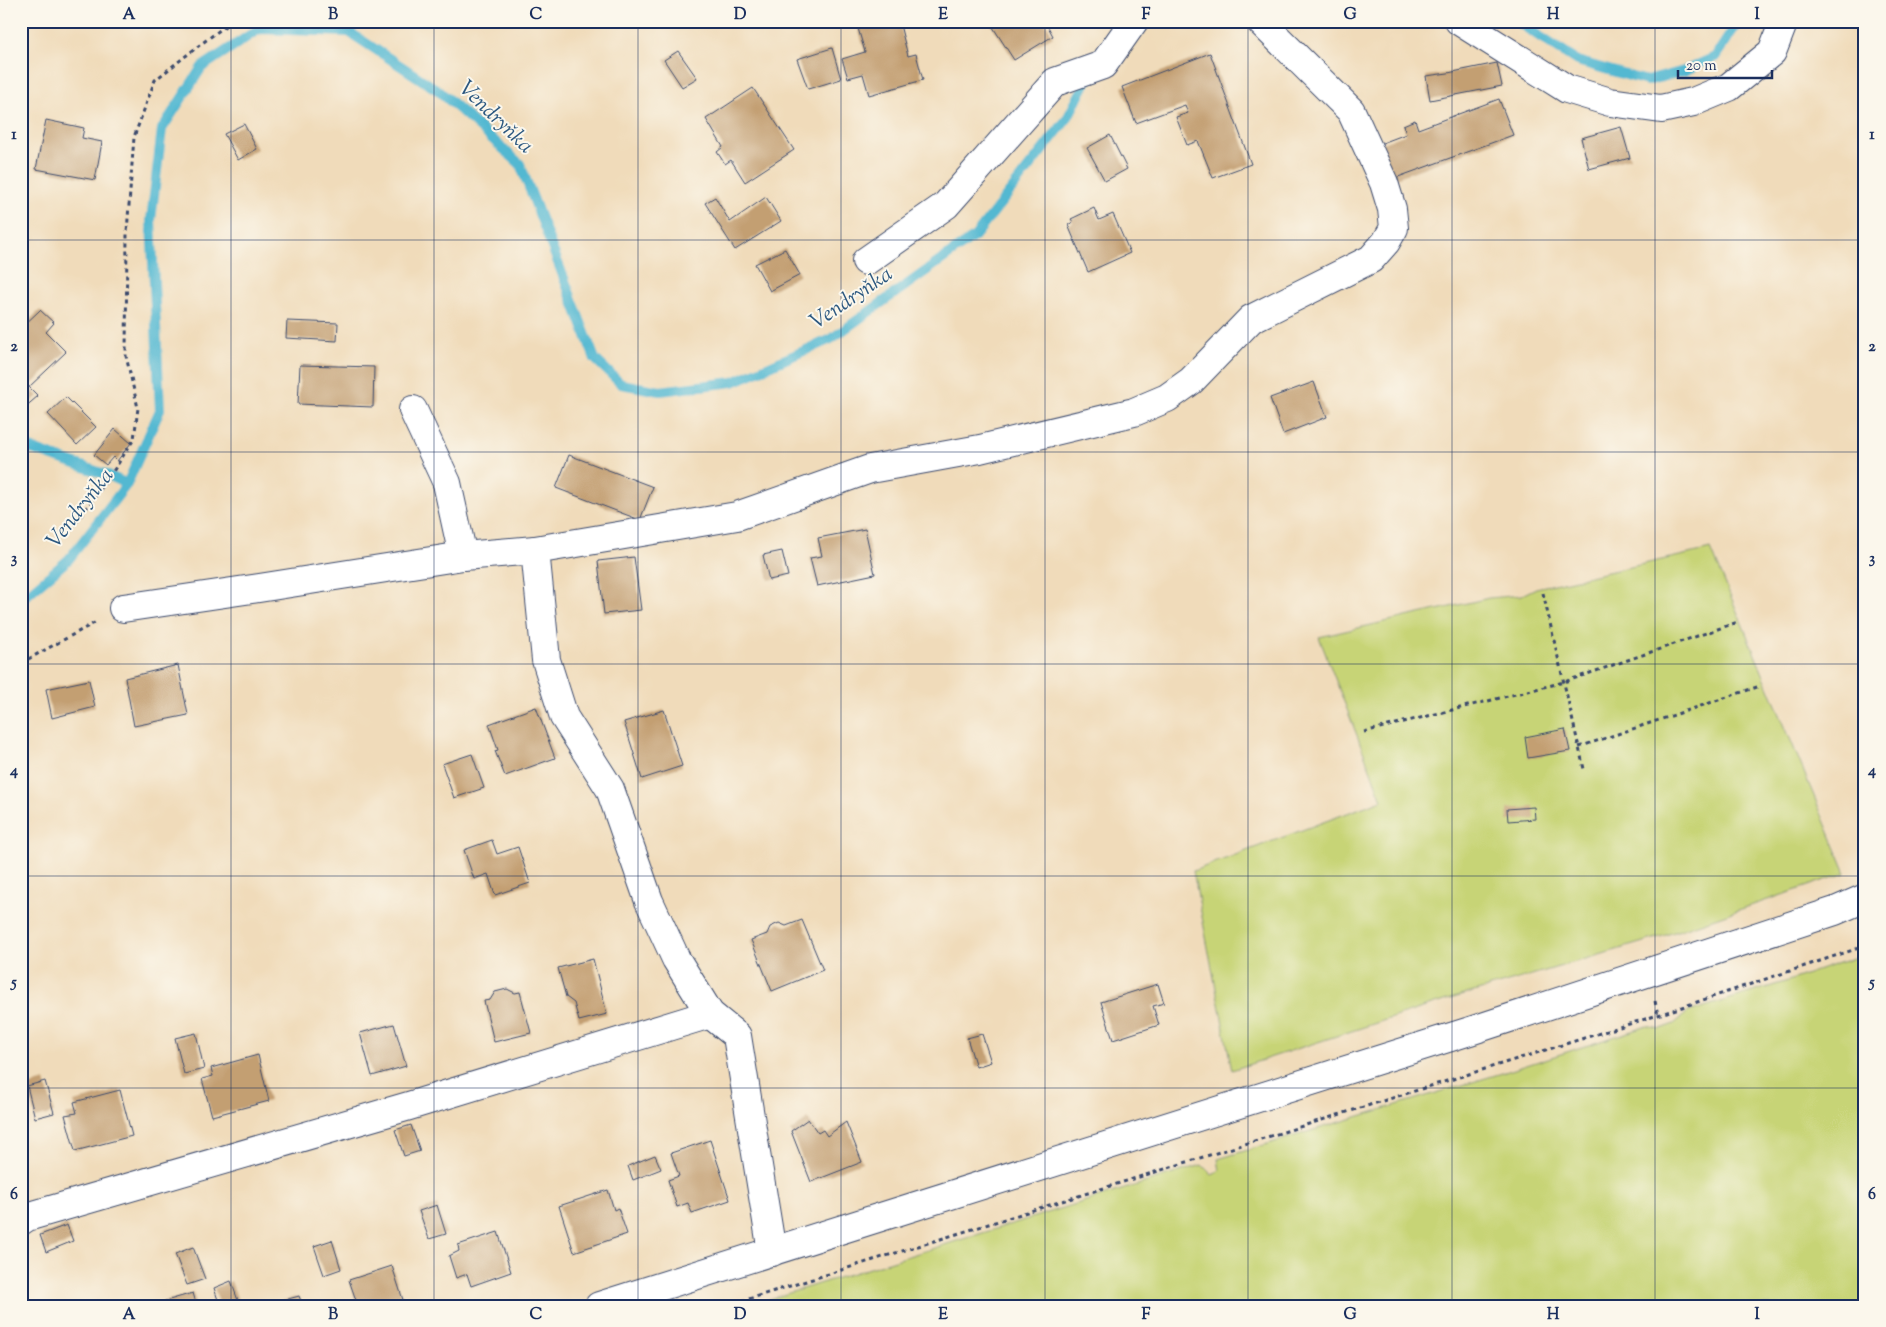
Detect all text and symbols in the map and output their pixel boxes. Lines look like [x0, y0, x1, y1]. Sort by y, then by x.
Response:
text: A [123, 4, 136, 27]
text: B [328, 4, 338, 27]
text: C [530, 4, 543, 27]
text: D [734, 4, 747, 27]
text: E [938, 4, 948, 27]
text: F [1142, 4, 1151, 27]
text: G [1343, 4, 1357, 27]
text: H [1547, 4, 1560, 27]
text: I [1754, 4, 1760, 27]
scale bar [1678, 48, 1772, 80]
text: 20 m [1686, 56, 1717, 77]
water label: Vendryňka [450, 74, 540, 162]
text: 1 [11, 124, 17, 147]
text: 1 [1869, 124, 1875, 147]
water label: Vendryňka [804, 259, 900, 339]
text: 2 [10, 336, 18, 359]
text: 2 [1868, 336, 1876, 359]
water label: Vendryňka [39, 462, 123, 556]
text: 3 [11, 548, 18, 571]
text: 3 [1869, 548, 1876, 571]
text: 4 [9, 760, 18, 783]
text: 4 [1867, 760, 1876, 783]
text: 5 [9, 972, 17, 995]
text: 5 [1867, 972, 1875, 995]
text: 6 [10, 1184, 18, 1207]
text: 6 [1868, 1184, 1876, 1207]
text: A [123, 1304, 136, 1327]
text: B [328, 1304, 338, 1327]
text: C [530, 1304, 543, 1327]
text: D [734, 1304, 747, 1327]
text: E [938, 1304, 948, 1327]
text: F [1142, 1304, 1151, 1327]
text: G [1343, 1304, 1357, 1327]
text: H [1547, 1304, 1560, 1327]
text: I [1754, 1304, 1760, 1327]

